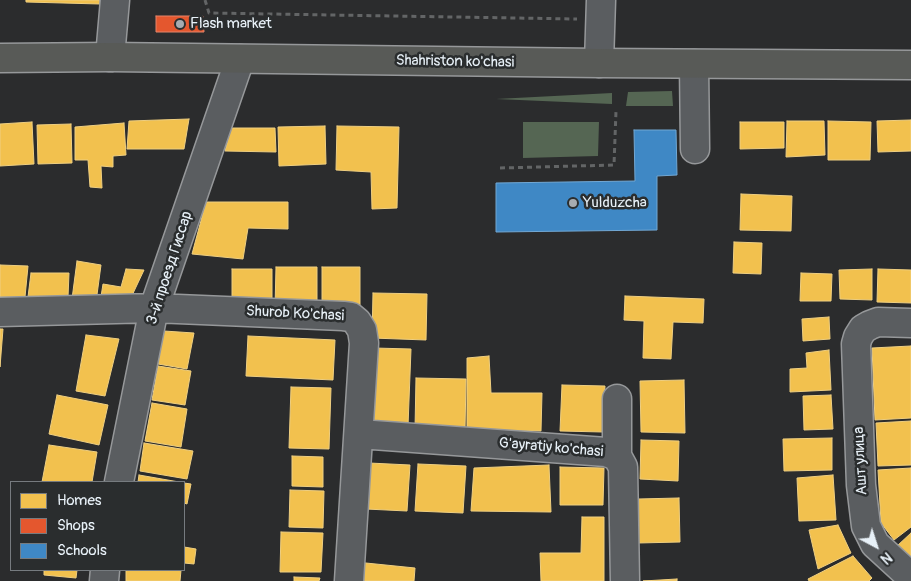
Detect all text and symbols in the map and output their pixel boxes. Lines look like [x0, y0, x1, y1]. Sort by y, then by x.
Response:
place label: Flash market [190, 15, 272, 33]
marker: Flash market [174, 18, 186, 30]
street label: Shahriston ko'chasi [396, 52, 514, 72]
place label: Yulduzcha [583, 194, 647, 212]
marker: Yulduzcha [567, 197, 579, 209]
street label: 3-й проезд Гиссар [143, 209, 197, 327]
street label: Shurob Ko'chasi [246, 302, 344, 326]
street label: Ашт улица [850, 426, 872, 496]
street label: G'ayratiy ko'chasi [498, 434, 604, 462]
legend [10, 481, 185, 571]
text: Homes [57, 491, 102, 510]
text: Shops [57, 516, 95, 535]
north arrow [851, 521, 901, 571]
text: Schools [57, 541, 107, 560]
text: N [877, 548, 895, 567]

